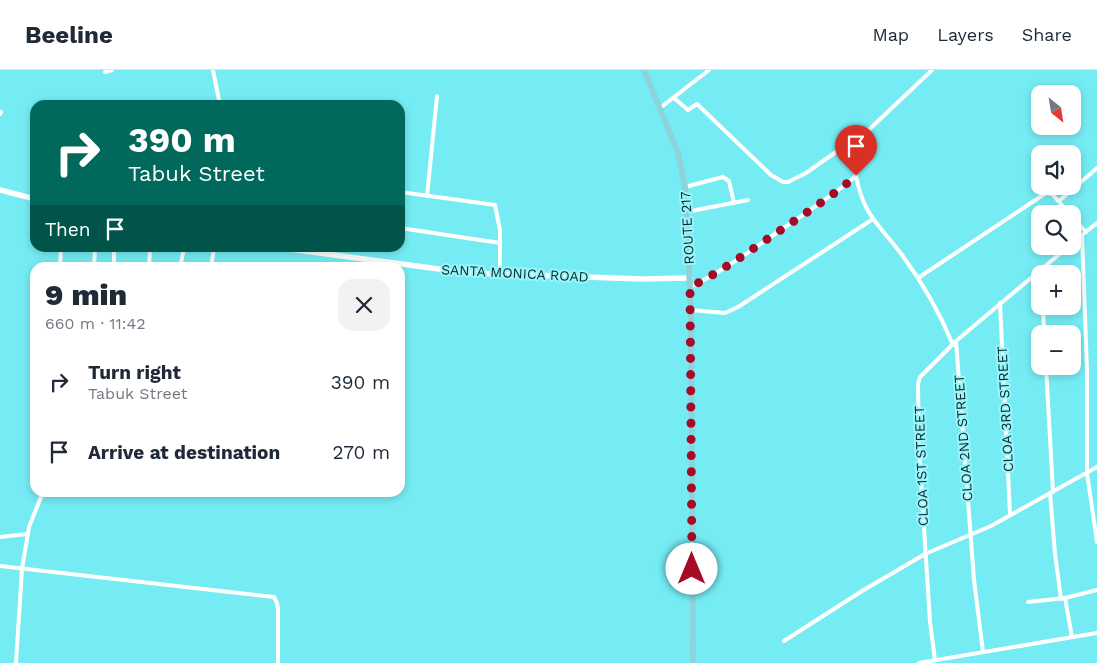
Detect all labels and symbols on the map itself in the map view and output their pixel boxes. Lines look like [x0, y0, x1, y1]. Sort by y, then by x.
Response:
north arrow [1031, 85, 1081, 135]
pin [835, 125, 877, 176]
street label: ROUTE 217 [677, 191, 697, 265]
street label: SANTA MONICA ROAD [441, 261, 589, 285]
street label: CLOA 3RD STREET [994, 345, 1016, 472]
street label: CLOA 2ND STREET [951, 373, 975, 502]
street label: CLOA 1ST STREET [911, 405, 931, 526]
position arrow [665, 542, 717, 594]

